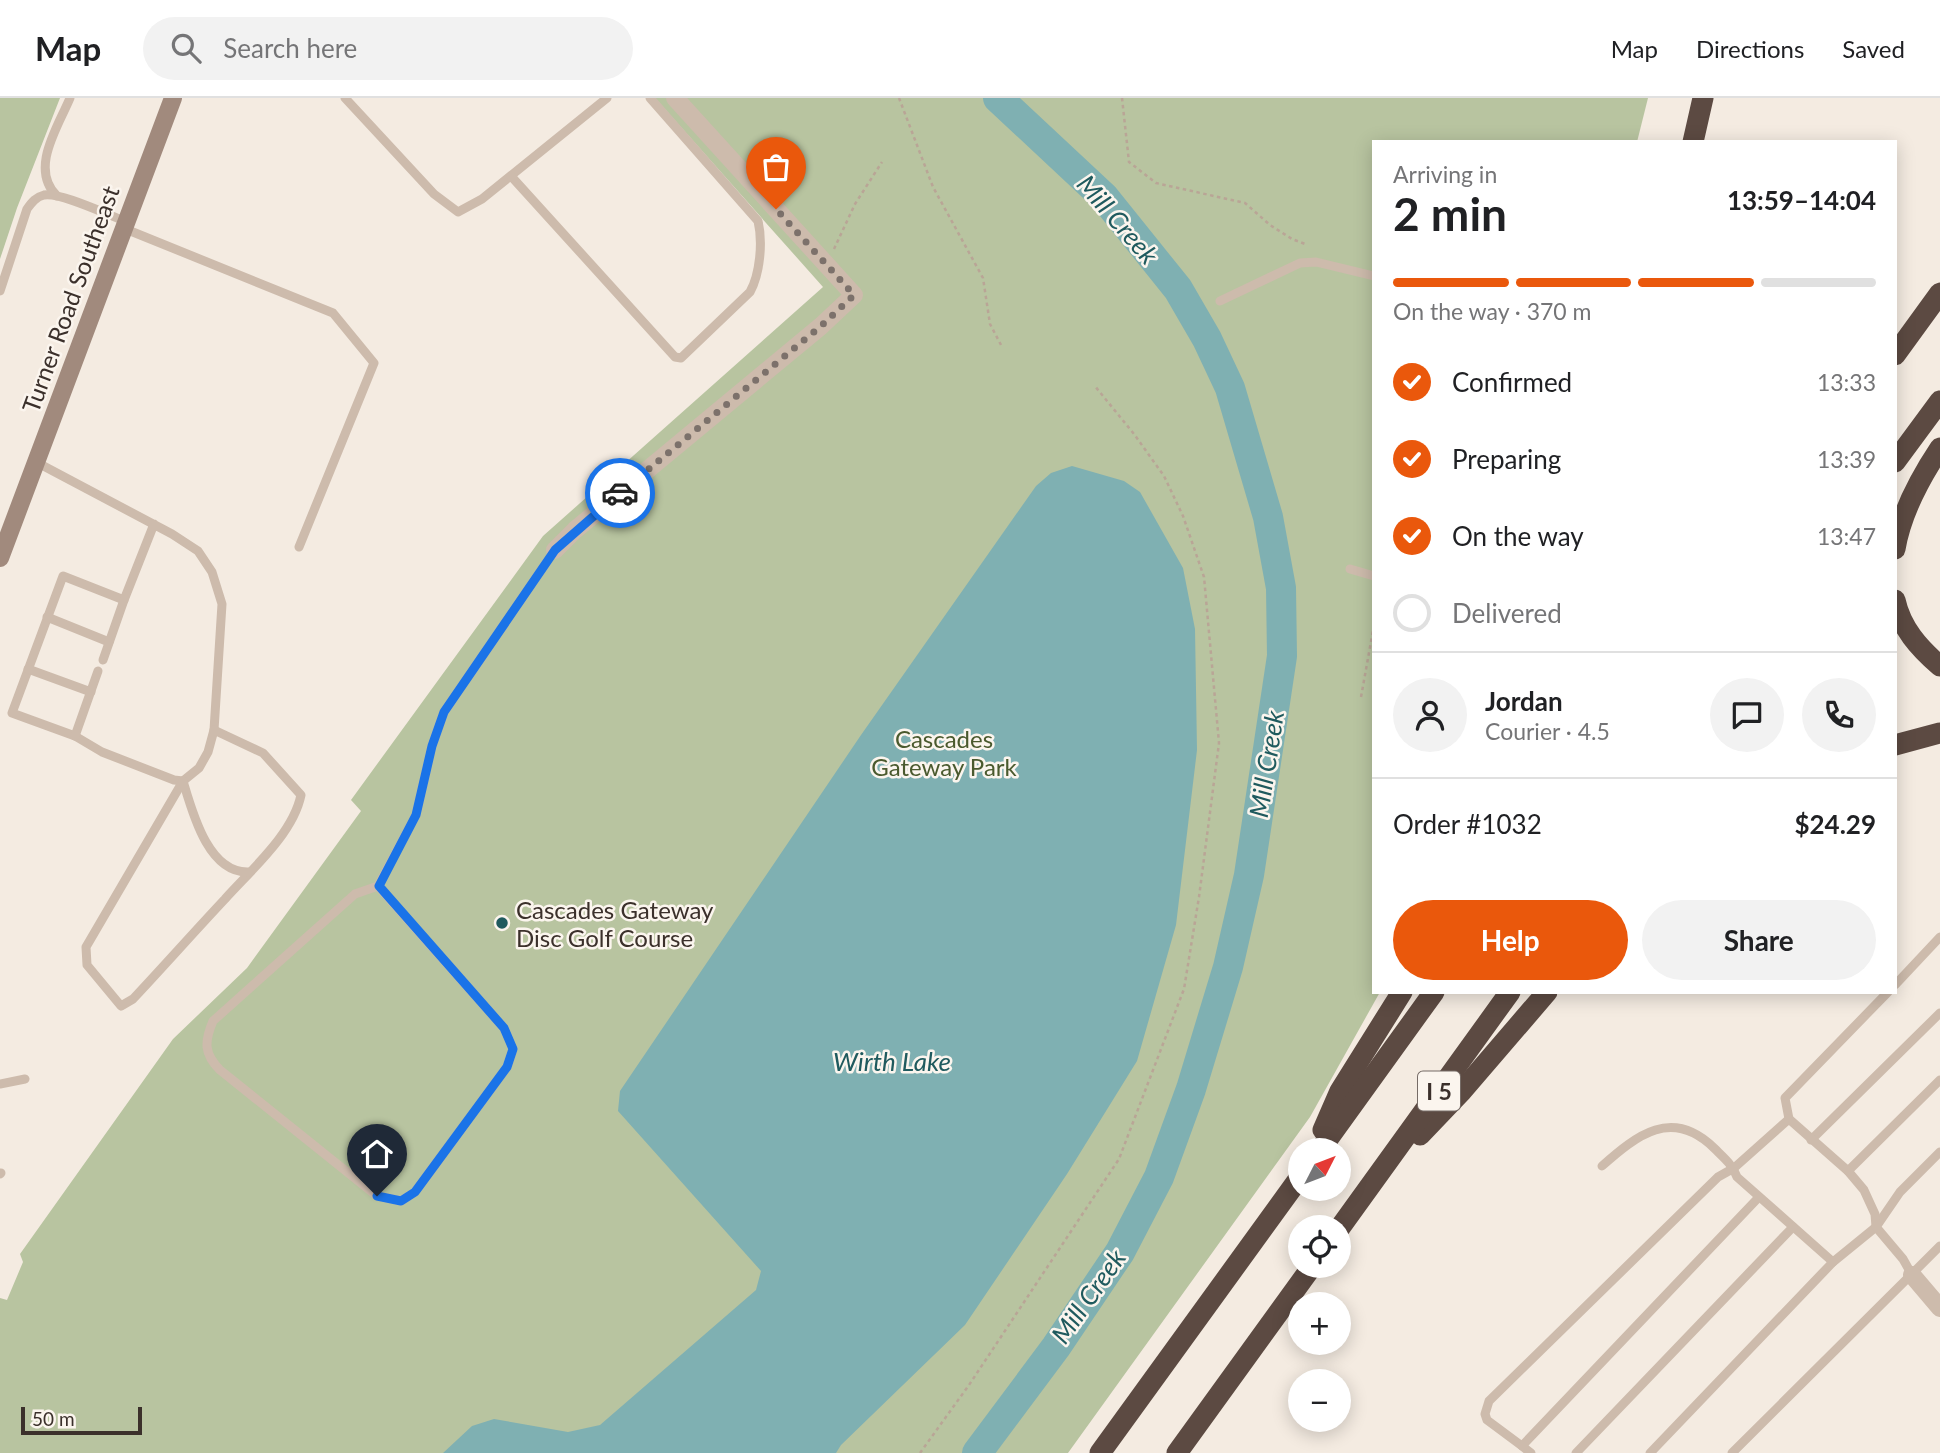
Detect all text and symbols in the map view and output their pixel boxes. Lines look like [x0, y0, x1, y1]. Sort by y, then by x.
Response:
search box [143, 17, 633, 80]
text: Map [35, 28, 101, 68]
icon: search [167, 29, 205, 67]
text: Search here [223, 32, 357, 64]
text: Map [1611, 34, 1658, 63]
text: Directions [1696, 34, 1804, 63]
text: Saved [1842, 34, 1905, 63]
pin [746, 137, 806, 209]
icon: bag [757, 148, 795, 186]
text: Arriving in [1393, 160, 1497, 188]
water label: Mill Creek [1071, 168, 1166, 271]
street label: Turner Road Southeast [15, 181, 125, 416]
text: 13:59–14:04 [1727, 184, 1876, 216]
text: 2 min [1393, 186, 1507, 241]
text: On the way · 370 m [1393, 297, 1592, 325]
icon: check [1393, 363, 1431, 401]
text: Confirmed [1452, 366, 1572, 398]
text: 13:33 [1817, 368, 1876, 396]
icon: check [1393, 440, 1431, 478]
text: Preparing [1452, 443, 1561, 475]
text: 13:39 [1817, 445, 1876, 473]
courier [585, 458, 655, 528]
icon: car [601, 474, 639, 512]
icon: check [1393, 517, 1431, 555]
text: On the way [1452, 520, 1584, 552]
text: 13:47 [1817, 522, 1876, 550]
text: Delivered [1452, 597, 1562, 629]
button: person [1393, 678, 1467, 752]
button: chat [1710, 678, 1784, 752]
button: phone [1802, 678, 1876, 752]
text: Jordan [1485, 685, 1563, 717]
water label: Mill Creek [1242, 708, 1290, 820]
text: Courier · 4.5 [1485, 717, 1610, 745]
park label: Cascades Gateway Park [871, 724, 1018, 781]
text: Order #1032 [1393, 808, 1542, 840]
text: $24.29 [1794, 808, 1876, 840]
place label: Cascades Gateway Disc Golf Course [516, 895, 714, 952]
button: Help [1393, 900, 1628, 980]
button: Share [1642, 900, 1876, 980]
marker: Cascades Gateway Disc Golf Course [494, 915, 510, 931]
water label: Wirth Lake [833, 1045, 951, 1077]
road number: I 5 [1418, 1072, 1460, 1110]
pin [347, 1124, 407, 1196]
icon: home [358, 1135, 396, 1173]
north arrow [1288, 1138, 1351, 1200]
map controls [1288, 1138, 1351, 1432]
button: locate [1288, 1215, 1351, 1278]
water label: Mill Creek [1044, 1242, 1132, 1349]
button: + [1288, 1292, 1351, 1355]
button: − [1288, 1369, 1351, 1432]
scale bar [21, 1404, 142, 1436]
text: 50 m [32, 1407, 75, 1430]

